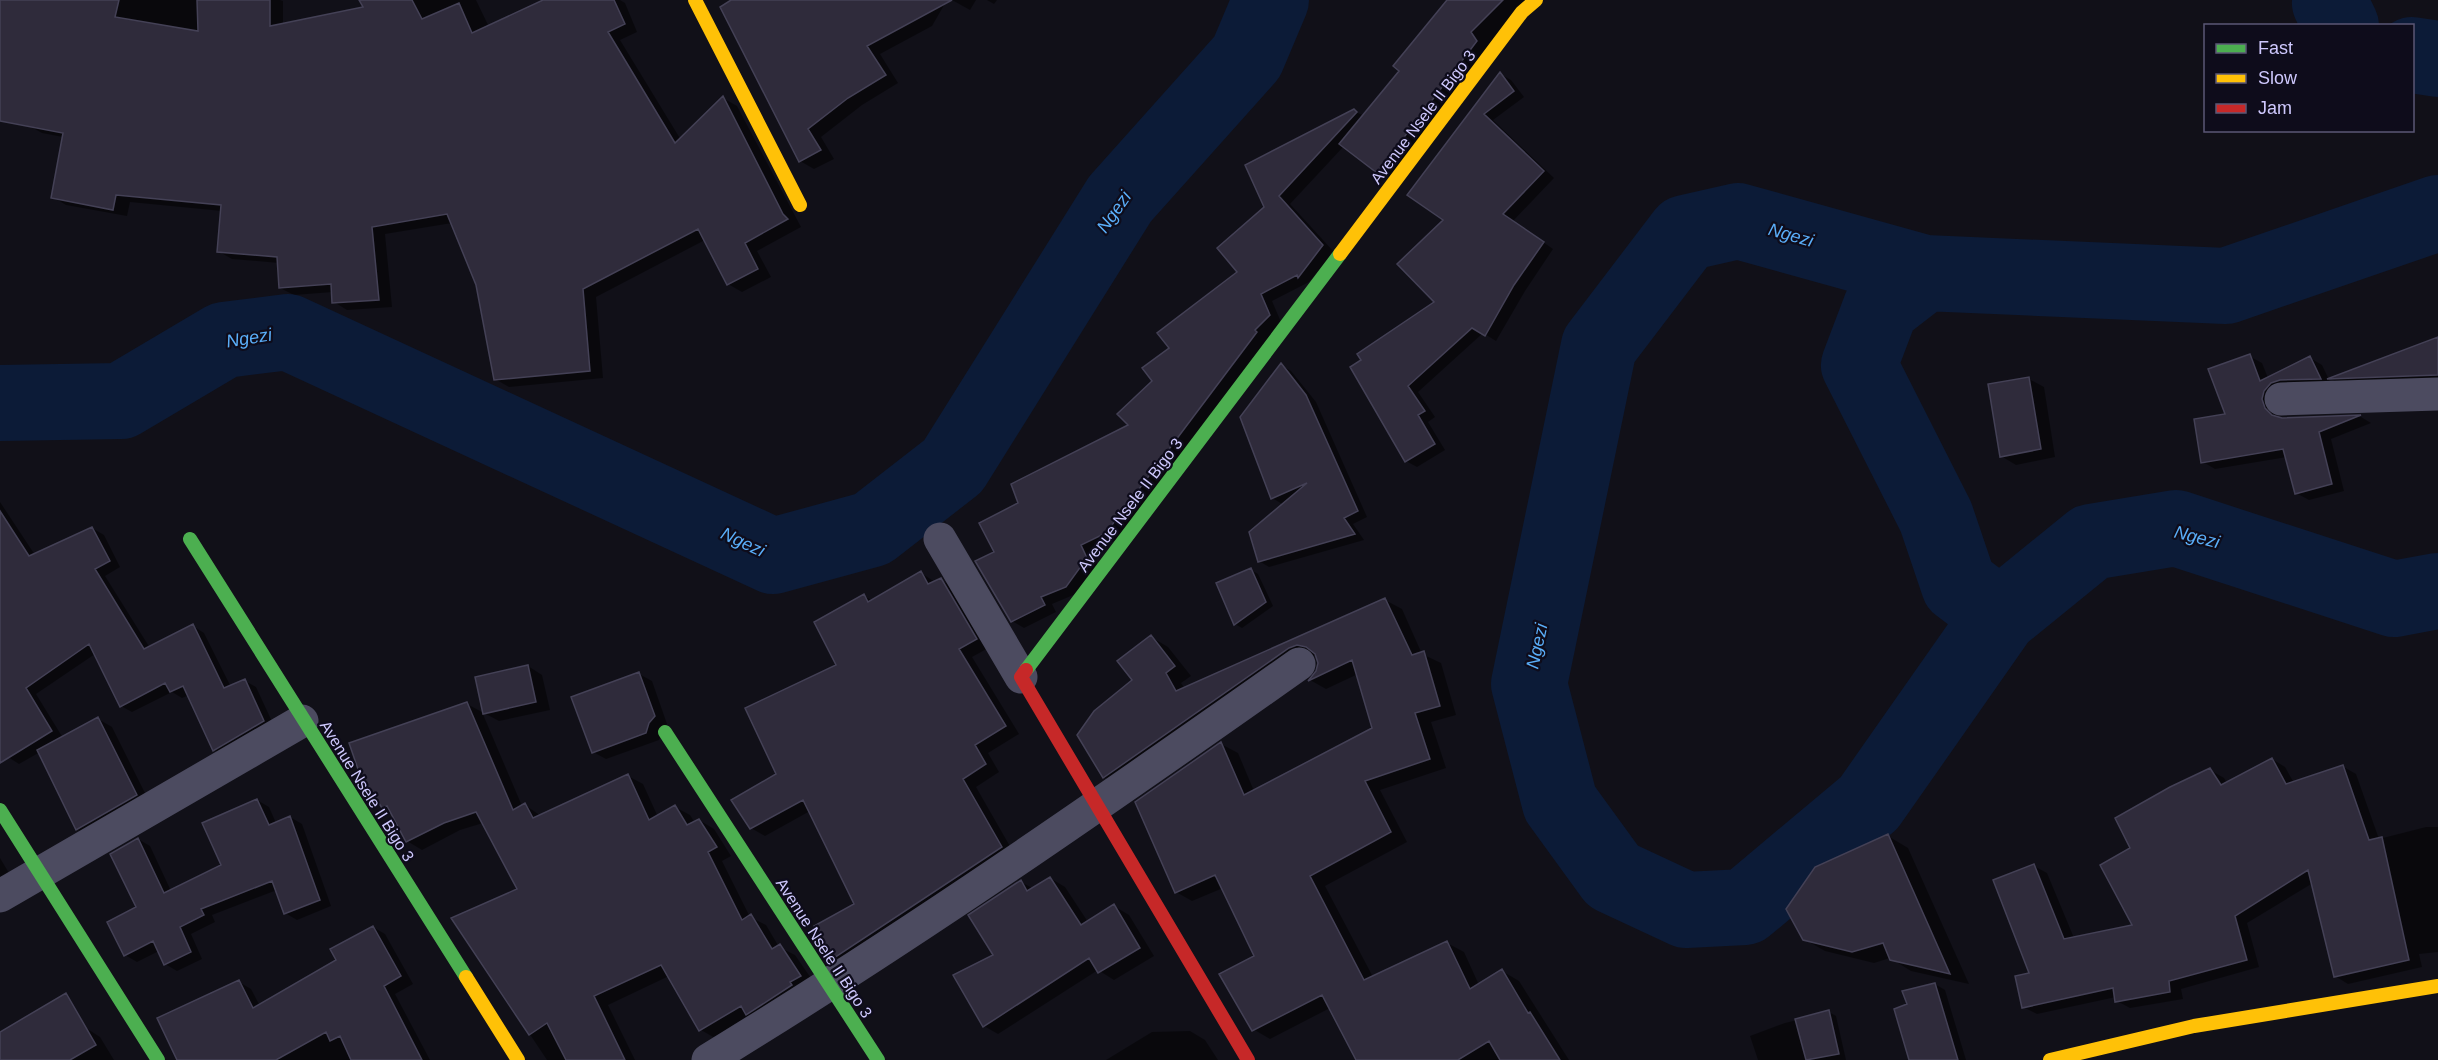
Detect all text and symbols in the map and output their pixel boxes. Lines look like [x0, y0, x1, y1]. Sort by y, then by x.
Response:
legend [2204, 24, 2414, 132]
text: Fast [2258, 38, 2293, 58]
street label: Avenue Nsele II Bigo 3 [1367, 47, 1479, 187]
text: Slow [2258, 68, 2298, 88]
text: Jam [2258, 98, 2292, 118]
water label: Ngezi [1093, 187, 1136, 237]
water label: Ngezi [1766, 219, 1817, 251]
water label: Ngezi [225, 324, 274, 351]
street label: Avenue Nsele II Bigo 3 [1074, 435, 1186, 575]
water label: Ngezi [2172, 522, 2223, 553]
water label: Ngezi [718, 523, 769, 561]
water label: Ngezi [1522, 620, 1552, 671]
street label: Avenue Nsele II Bigo 3 [317, 718, 417, 864]
street label: Avenue Nsele II Bigo 3 [773, 875, 875, 1021]

